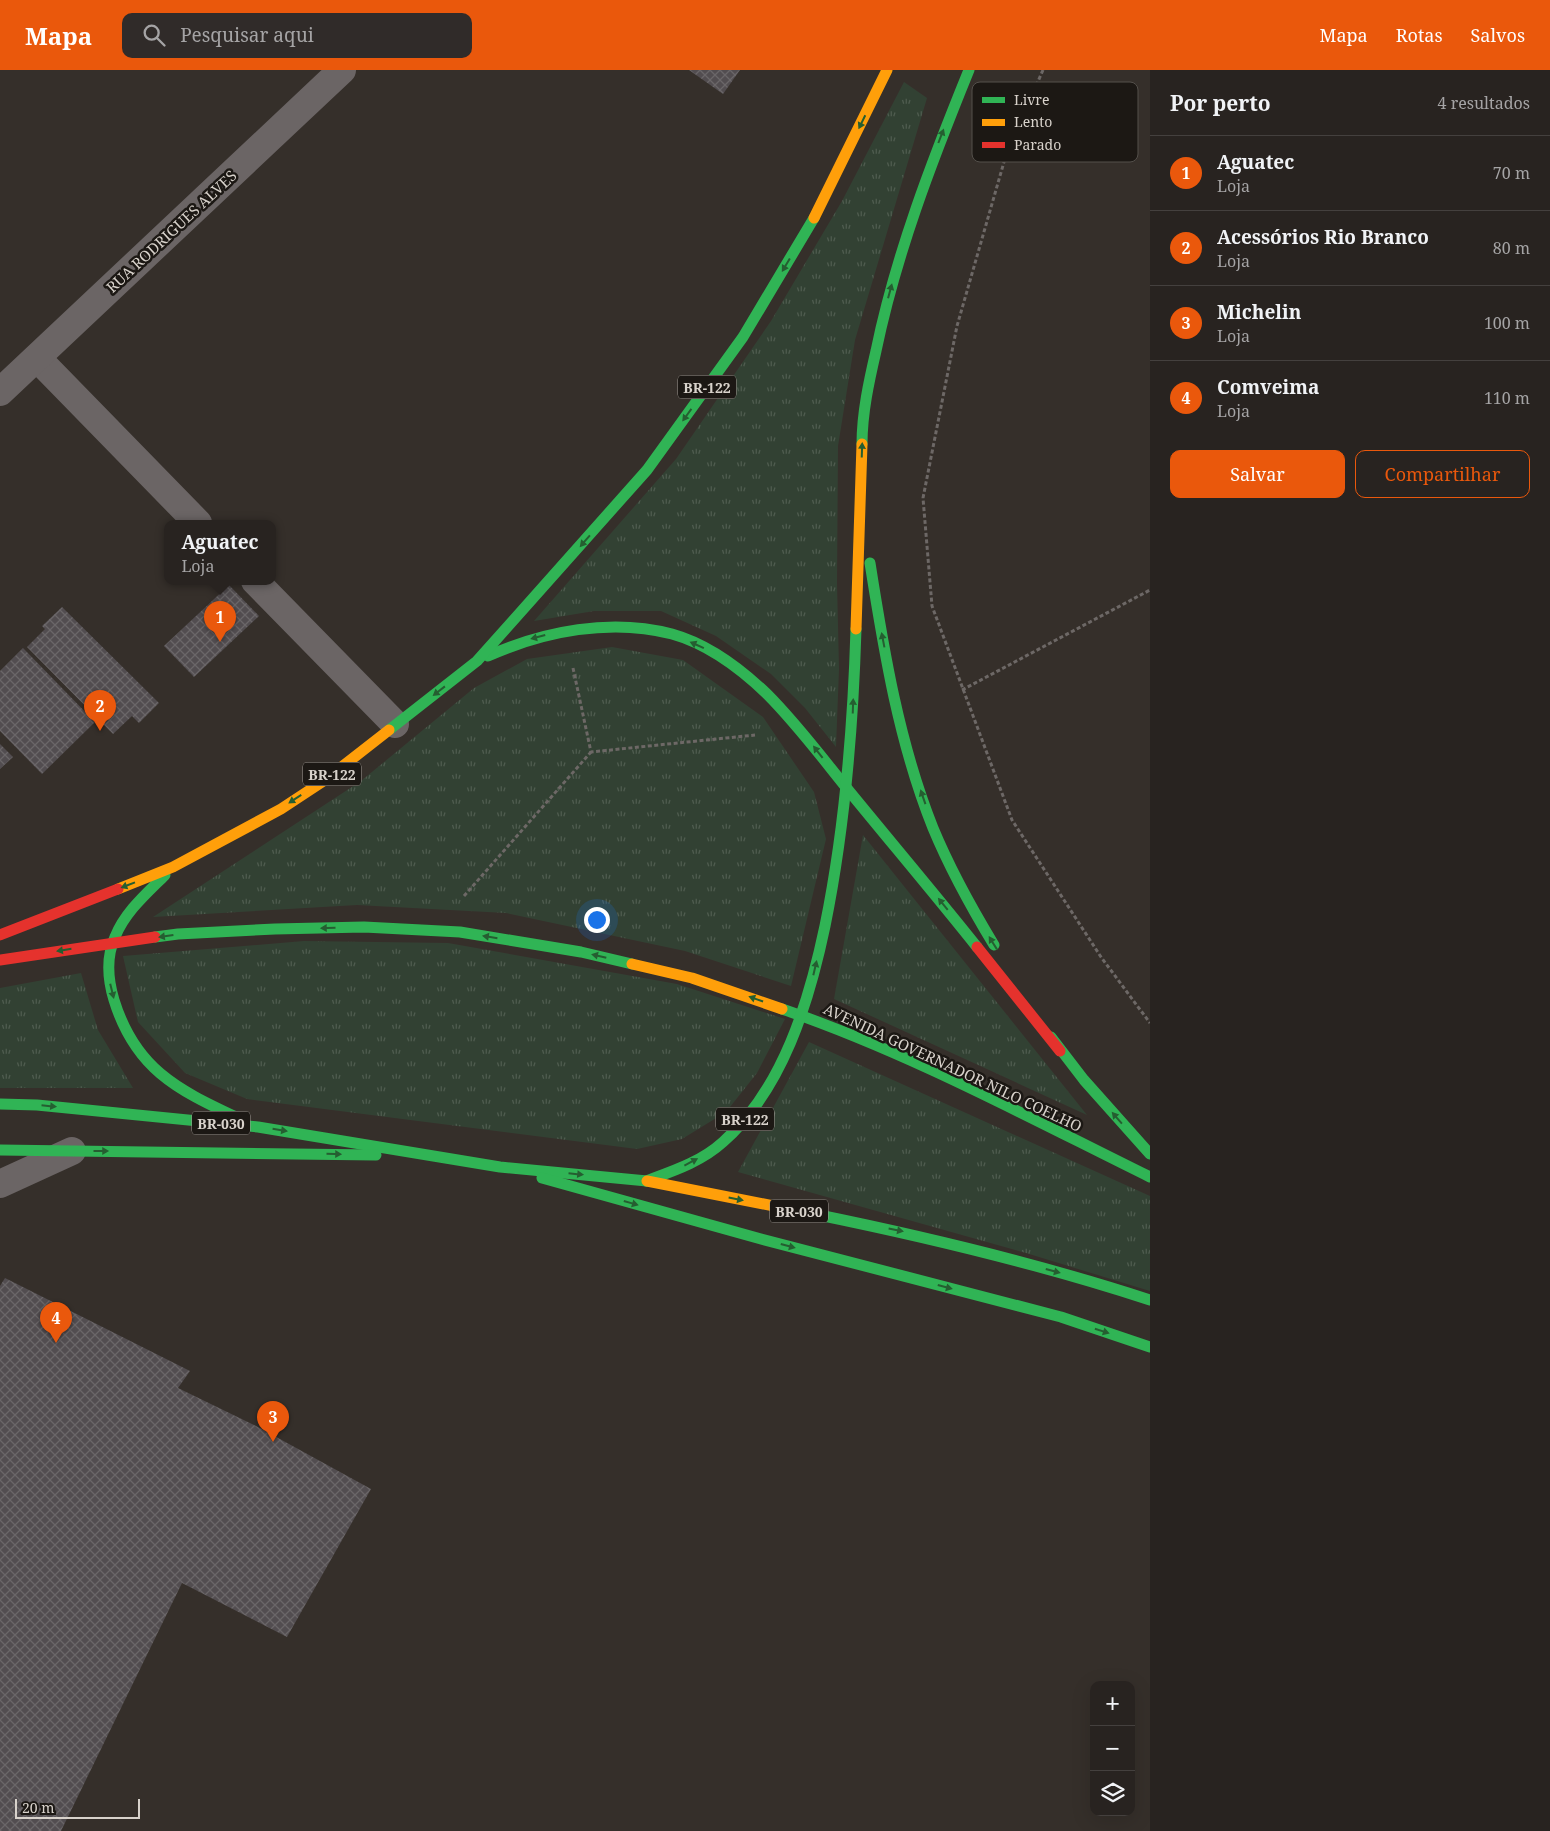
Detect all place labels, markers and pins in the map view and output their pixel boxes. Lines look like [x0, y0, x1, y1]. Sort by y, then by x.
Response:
pin: 1 [204, 601, 236, 642]
pin: 2 [84, 690, 116, 731]
pin: 4 [40, 1302, 72, 1343]
pin: 3 [257, 1401, 289, 1442]

